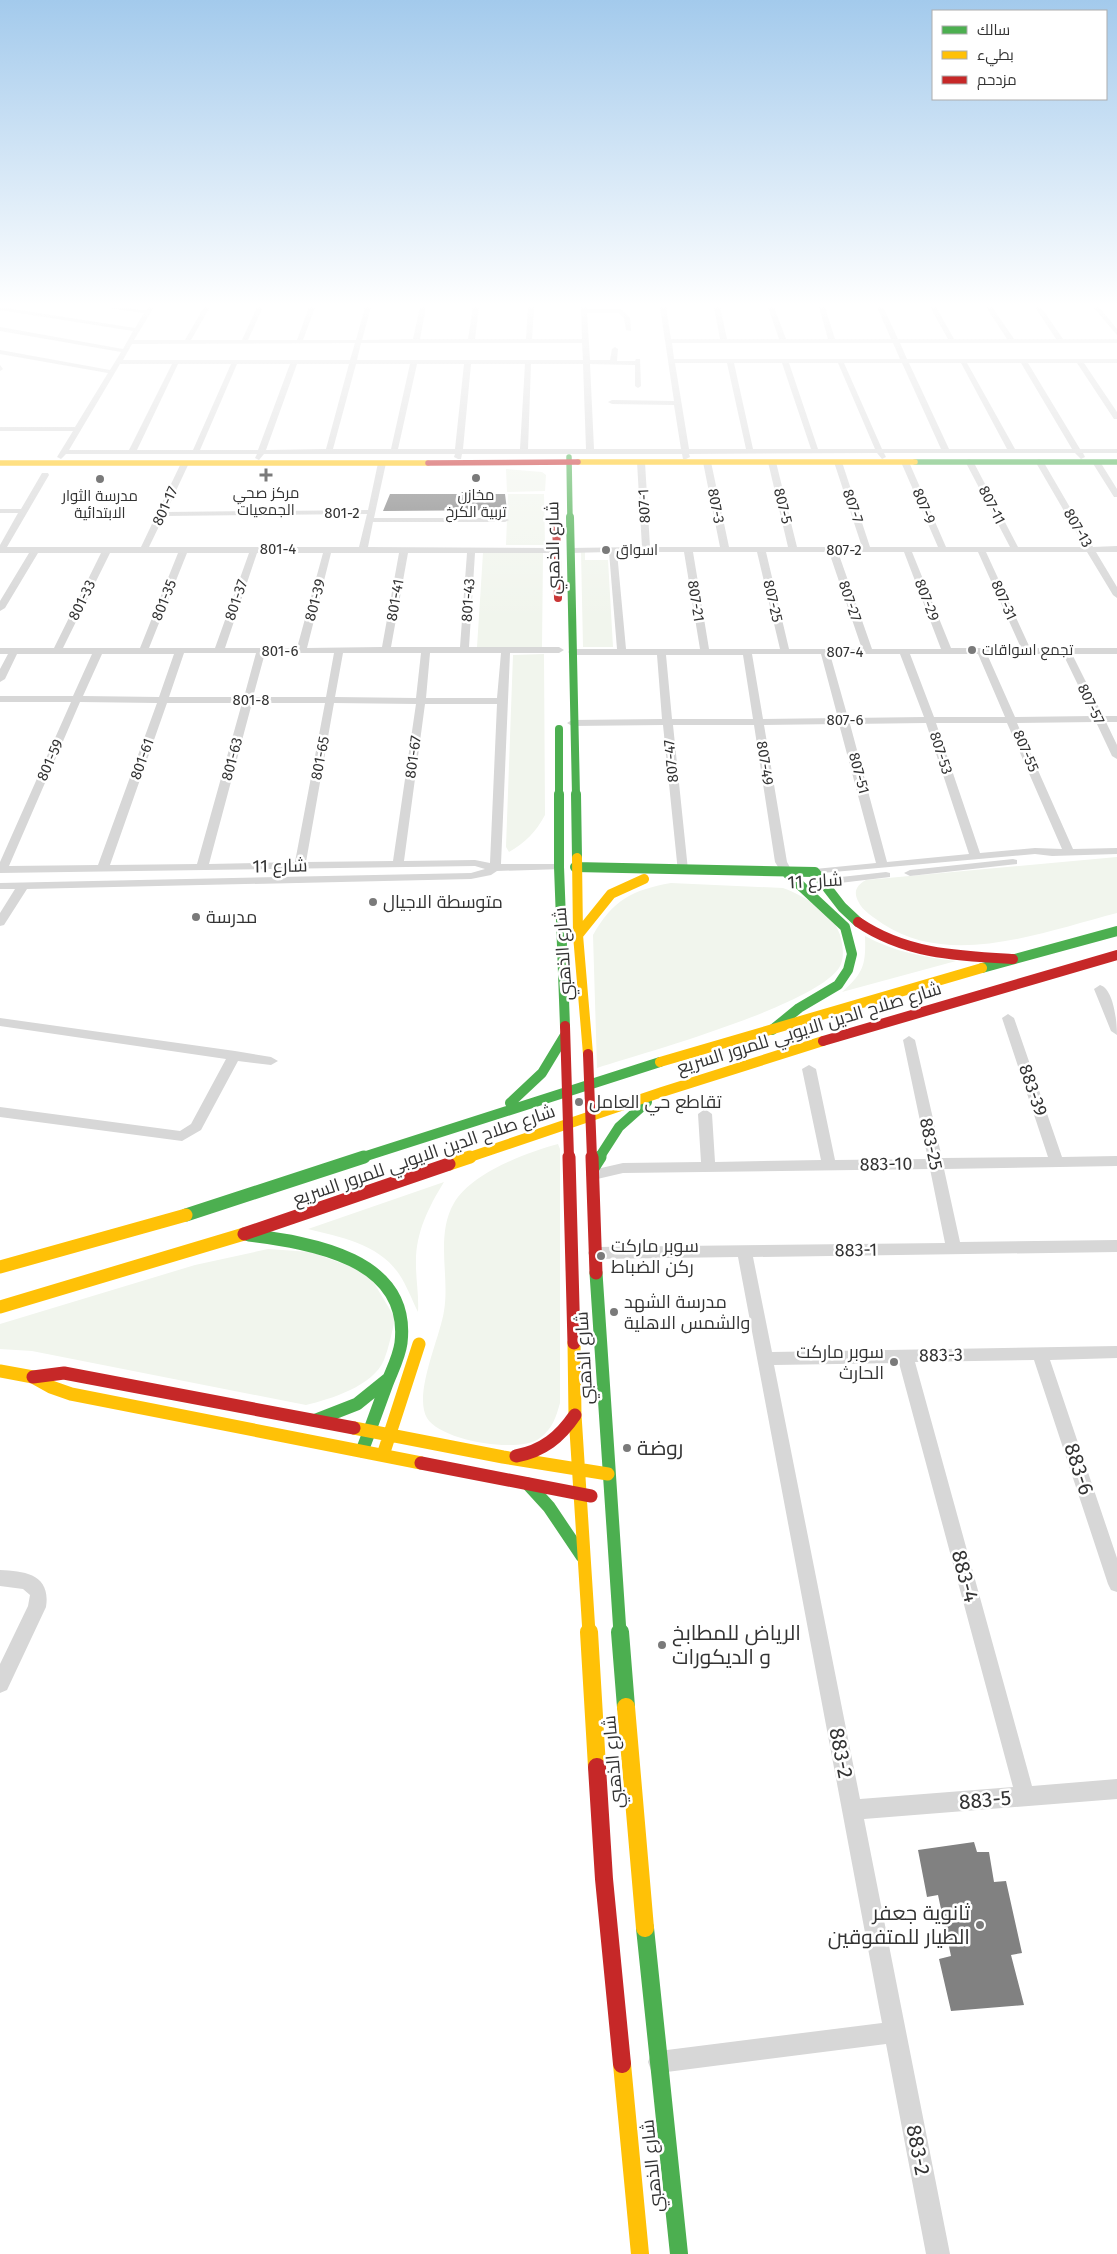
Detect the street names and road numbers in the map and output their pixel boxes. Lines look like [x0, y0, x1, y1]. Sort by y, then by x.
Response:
street label: 801-17 [148, 483, 182, 528]
street label: 807-11 [975, 483, 1009, 527]
street label: 807-5 [770, 486, 796, 526]
street label: 807-9 [909, 486, 940, 527]
street label: 807-3 [704, 487, 728, 525]
street label: 807-7 [839, 487, 867, 526]
street label: 807-1 [634, 488, 654, 524]
street label: شارع الذهبي [541, 501, 568, 595]
street label: 801-2 [324, 504, 360, 522]
street label: 807-13 [1060, 505, 1096, 551]
street label: 801-4 [260, 540, 296, 558]
street label: 807-2 [826, 541, 862, 559]
street label: 801-33 [65, 577, 99, 623]
street label: 801-35 [148, 577, 180, 623]
street label: 801-37 [221, 577, 251, 623]
street label: 801-39 [301, 577, 329, 623]
street label: 801-43 [457, 577, 479, 623]
street label: 807-29 [911, 577, 943, 624]
street label: 807-31 [987, 577, 1021, 623]
street label: 801-41 [382, 578, 408, 622]
street label: 807-25 [759, 578, 787, 624]
street label: 807-27 [835, 578, 865, 624]
street label: 807-21 [684, 579, 708, 623]
street label: 801-6 [262, 642, 298, 660]
street label: 807-4 [827, 643, 863, 661]
street label: 807-57 [1074, 681, 1109, 727]
street label: 801-8 [232, 691, 270, 709]
street label: 807-6 [826, 711, 864, 729]
street label: 807-55 [1009, 727, 1043, 775]
street label: 807-53 [926, 729, 956, 777]
street label: 801-67 [401, 734, 425, 780]
street label: 801-63 [218, 735, 246, 783]
street label: 801-65 [307, 735, 333, 781]
street label: 801-59 [33, 736, 67, 784]
street label: 801-61 [126, 736, 158, 782]
street label: 807-47 [660, 738, 682, 783]
street label: 807-49 [753, 740, 777, 786]
street label: 807-51 [845, 750, 873, 796]
street label: شارع 11 [252, 855, 308, 878]
street label: شارع 11 [787, 869, 843, 894]
street label: شارع الذهبي [549, 906, 580, 1001]
street label: شارع صلاح الدين الايوبي للمرور السريع [674, 977, 945, 1082]
street label: 883-39 [1014, 1061, 1052, 1119]
street label: شارع صلاح الدين الايوبي للمرور السريع [290, 1100, 559, 1213]
street label: 883-25 [915, 1116, 947, 1172]
street label: 883-10 [859, 1153, 913, 1175]
street label: 883-1 [835, 1239, 877, 1261]
street label: شارع الذهبي [571, 1311, 600, 1405]
street label: 883-3 [919, 1344, 963, 1366]
street label: 883-6 [1058, 1440, 1100, 1498]
street label: 883-4 [946, 1547, 984, 1605]
street label: شارع الذهبي [598, 1714, 631, 1809]
street label: 883-2 [823, 1725, 859, 1781]
street label: 883-5 [958, 1785, 1012, 1815]
street label: شارع الذهبي [636, 2118, 671, 2214]
street label: 883-2 [900, 2122, 936, 2178]

